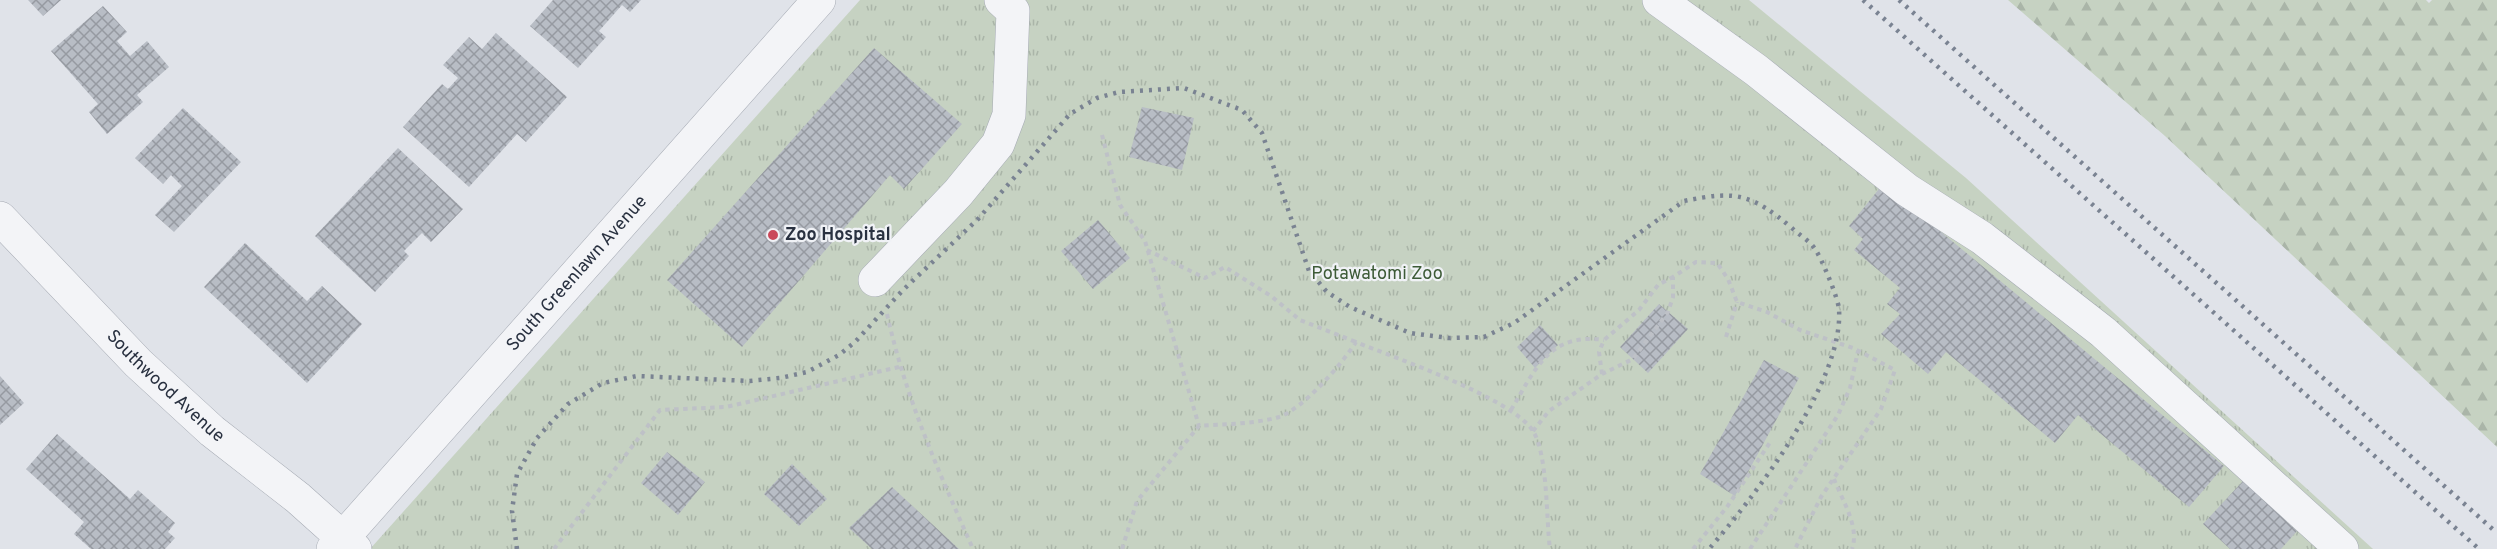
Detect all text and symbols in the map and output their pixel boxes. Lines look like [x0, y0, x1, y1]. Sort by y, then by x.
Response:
street label: South Greenlawn Avenue [502, 190, 652, 356]
place label: Zoo Hospital [785, 224, 891, 247]
marker: Zoo Hospital [766, 228, 780, 242]
park label: Potawatomi Zoo [1311, 263, 1443, 286]
street label: Southwood Avenue [101, 325, 229, 448]

